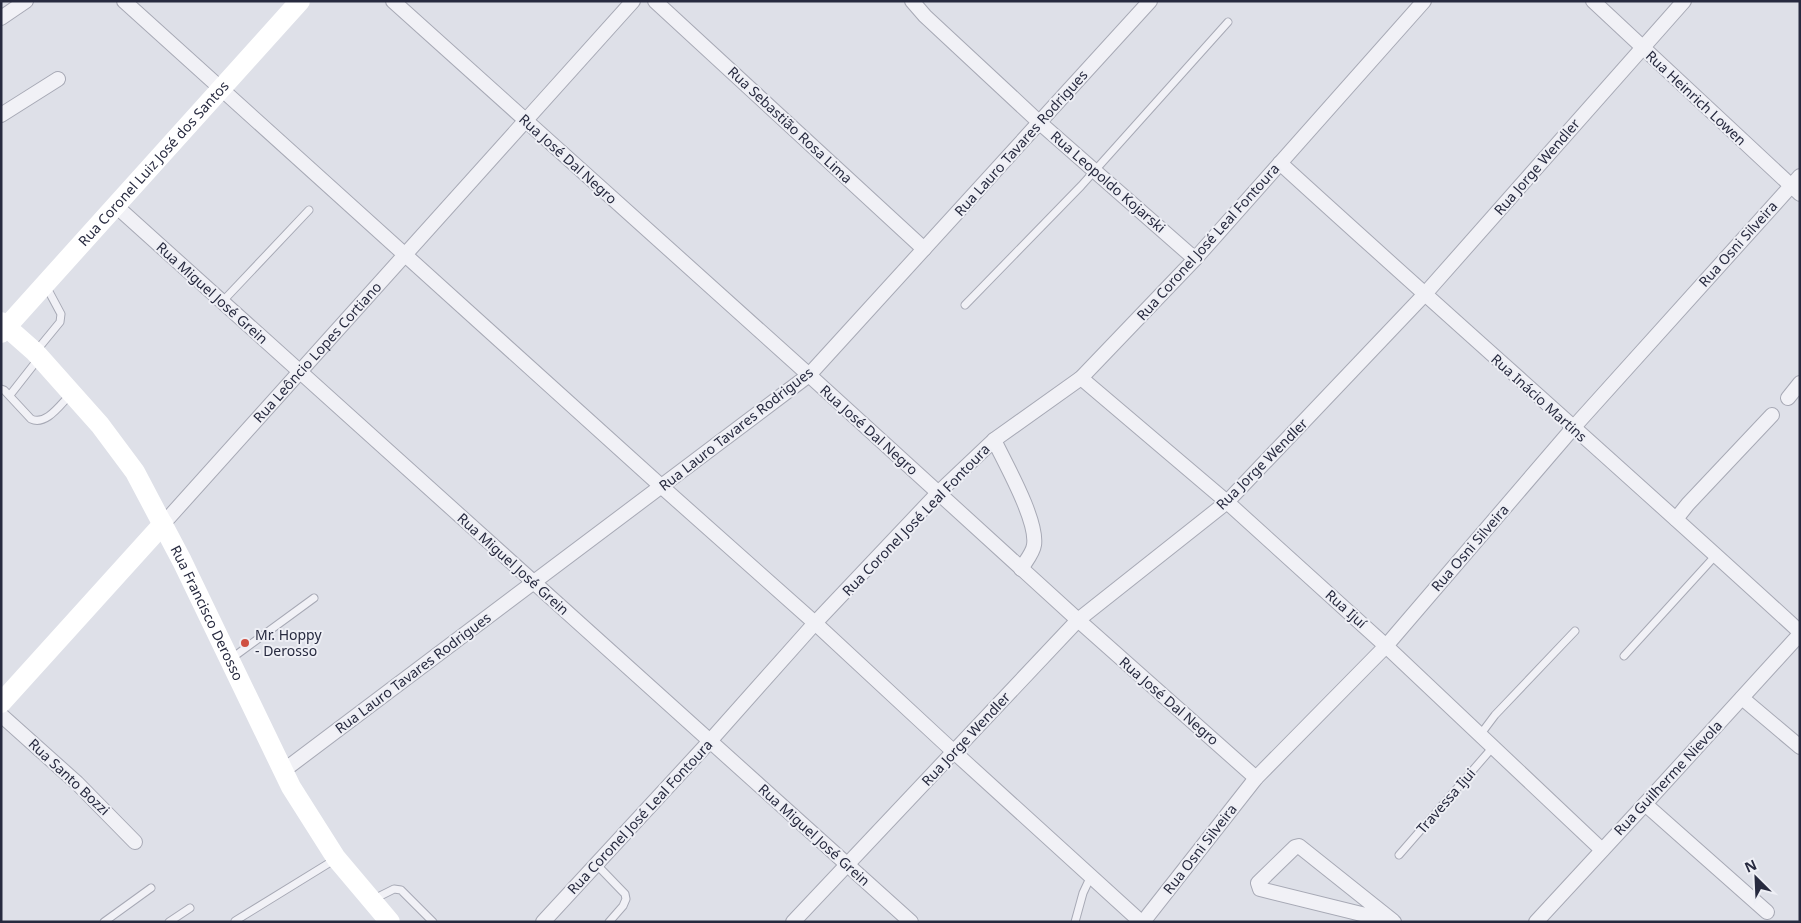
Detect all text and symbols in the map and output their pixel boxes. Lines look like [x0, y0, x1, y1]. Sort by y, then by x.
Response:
street label: Rua Heinrich Lowen [1642, 46, 1751, 149]
street label: Rua Sebastião Rosa Lima [724, 62, 857, 187]
street label: Rua Lauro Tavares Rodrigues [950, 65, 1092, 220]
street label: Rua Coronel Luiz José dos Santos [74, 76, 233, 250]
street label: Rua José Dal Negro [515, 109, 621, 208]
street label: Rua Jorge Wendler [1489, 114, 1584, 219]
street label: Rua Leopoldo Kojarski [1047, 127, 1170, 237]
street label: Rua Coronel José Leal Fontoura [1132, 159, 1283, 324]
street label: Rua Osni Silveira [1694, 197, 1781, 291]
street label: Rua Miguel José Grein [152, 237, 272, 348]
street label: Rua Leôncio Lopes Cortiano [249, 277, 385, 426]
street label: Rua Inácio Martins [1487, 349, 1592, 446]
street label: Rua Lauro Tavares Rodrigues [655, 362, 817, 495]
street label: Rua José Dal Negro [816, 380, 922, 479]
street label: Rua Jorge Wendler [1212, 414, 1312, 514]
street label: Rua Coronel José Leal Fontoura [838, 439, 994, 600]
street label: Rua Osni Silveira [1427, 500, 1513, 595]
street label: Rua Miguel José Grein [453, 508, 573, 619]
street label: Rua Francisco Derosso [166, 542, 248, 684]
street label: Rua Ijuí [1322, 585, 1371, 632]
street label: Rua Lauro Tavares Rodrigues [331, 607, 495, 738]
place label: Mr. Hoppy - Derosso [255, 625, 322, 660]
marker: Mr. Hoppy - Derosso [239, 637, 251, 649]
street label: Rua José Dal Negro [1116, 652, 1223, 749]
street label: Rua Jorge Wendler [917, 687, 1014, 790]
street label: Rua Guilherme Nievola [1609, 716, 1726, 839]
street label: Rua Santo Bozzi [25, 734, 114, 819]
street label: Rua Coronel José Leal Fontoura [563, 735, 716, 898]
street label: Travessa Ijui [1412, 764, 1479, 837]
street label: Rua Miguel José Grein [754, 779, 874, 890]
street label: Rua Osni Silveira [1158, 800, 1241, 898]
north arrow [1731, 853, 1781, 903]
text: N [1741, 855, 1760, 877]

